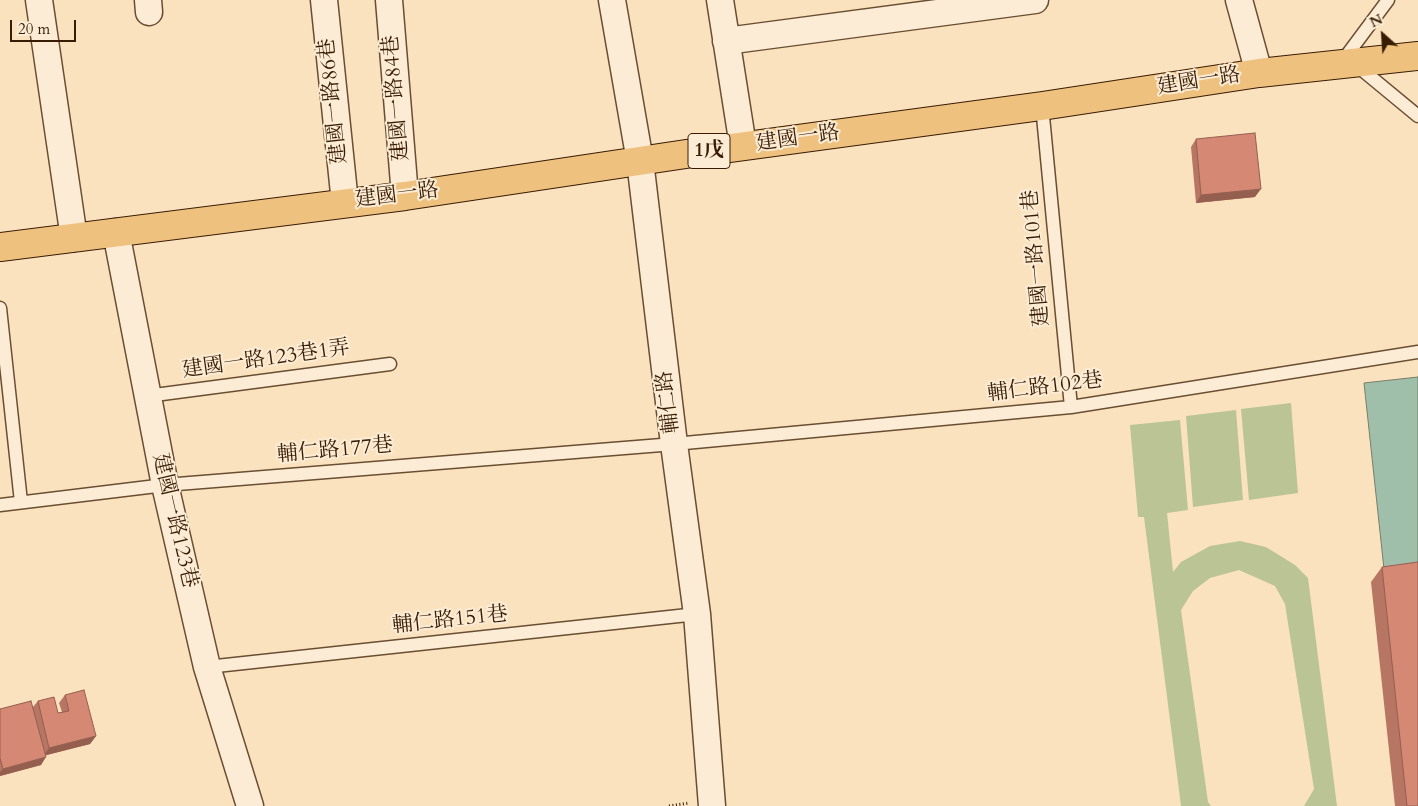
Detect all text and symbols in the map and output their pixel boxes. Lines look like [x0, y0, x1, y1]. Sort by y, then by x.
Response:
scale bar [12, 10, 79, 42]
north arrow [1358, 10, 1408, 60]
text: N [1367, 10, 1386, 32]
text: 20 m [18, 19, 50, 39]
street label: 建國一路84巷 [379, 34, 415, 162]
street label: 建國一路86巷 [315, 37, 353, 165]
street label: 建國一路 [1156, 63, 1242, 101]
street label: 建國一路 [755, 121, 841, 157]
road number: 1戊 [688, 134, 730, 168]
street label: 建國一路 [354, 178, 440, 214]
street label: 建國一路101巷 [1018, 189, 1056, 327]
street label: 建國一路123巷1弄 [181, 336, 351, 384]
street label: 輔仁路102巷 [986, 368, 1104, 408]
street label: 輔仁路 [653, 369, 685, 435]
street label: 輔仁路177巷 [276, 433, 394, 469]
street label: 建國一路123巷 [146, 451, 202, 591]
street label: 輔仁路151巷 [391, 602, 509, 640]

